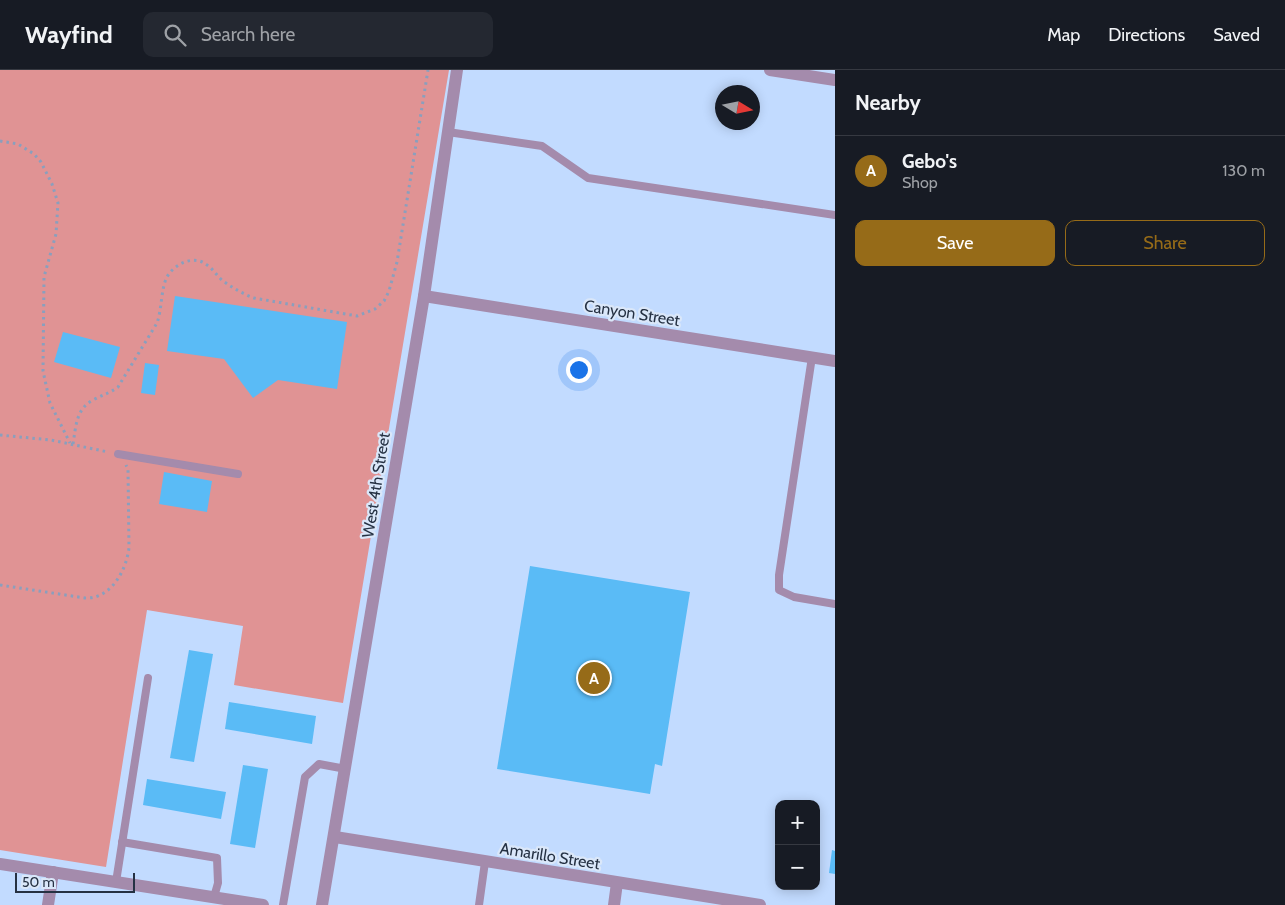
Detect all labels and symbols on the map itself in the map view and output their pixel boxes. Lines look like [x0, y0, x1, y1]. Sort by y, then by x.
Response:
north arrow [715, 85, 760, 130]
street label: Canyon Street [583, 296, 682, 330]
your location [566, 357, 592, 383]
street label: West 4th Street [358, 430, 394, 539]
pin: A [578, 659, 610, 697]
street label: Amarillo Street [499, 839, 602, 873]
scale bar [15, 870, 135, 893]

